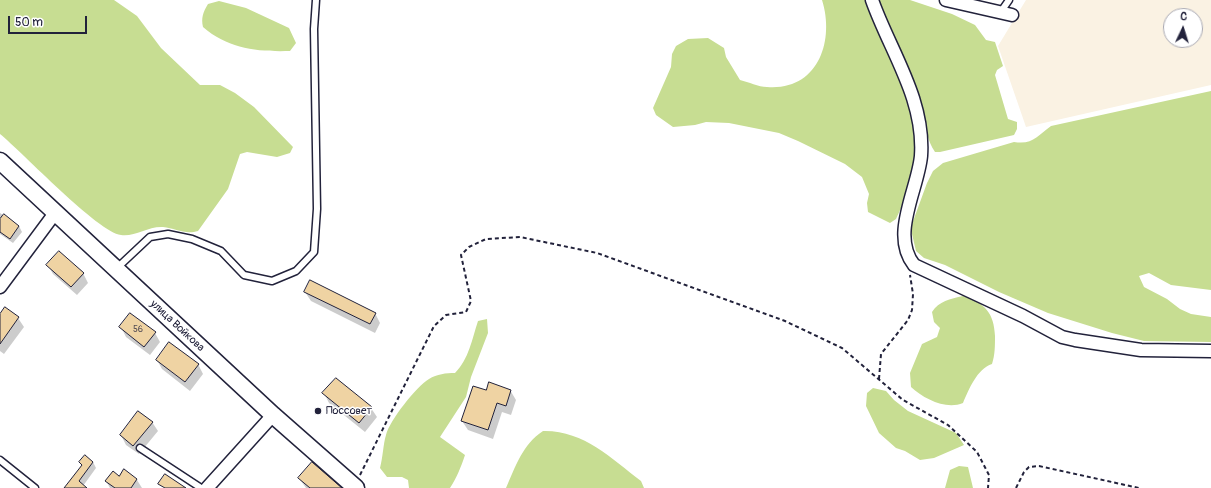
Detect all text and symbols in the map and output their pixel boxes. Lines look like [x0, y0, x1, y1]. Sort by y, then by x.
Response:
scale bar [10, 8, 89, 34]
north arrow [1163, 8, 1203, 48]
text: С [1180, 10, 1188, 23]
text: 50 m [15, 15, 43, 30]
street label: улица Войкова [147, 298, 207, 354]
house number: 56 [133, 325, 143, 335]
place label: Поссовет [326, 404, 372, 418]
marker: Поссовет [313, 406, 323, 416]

